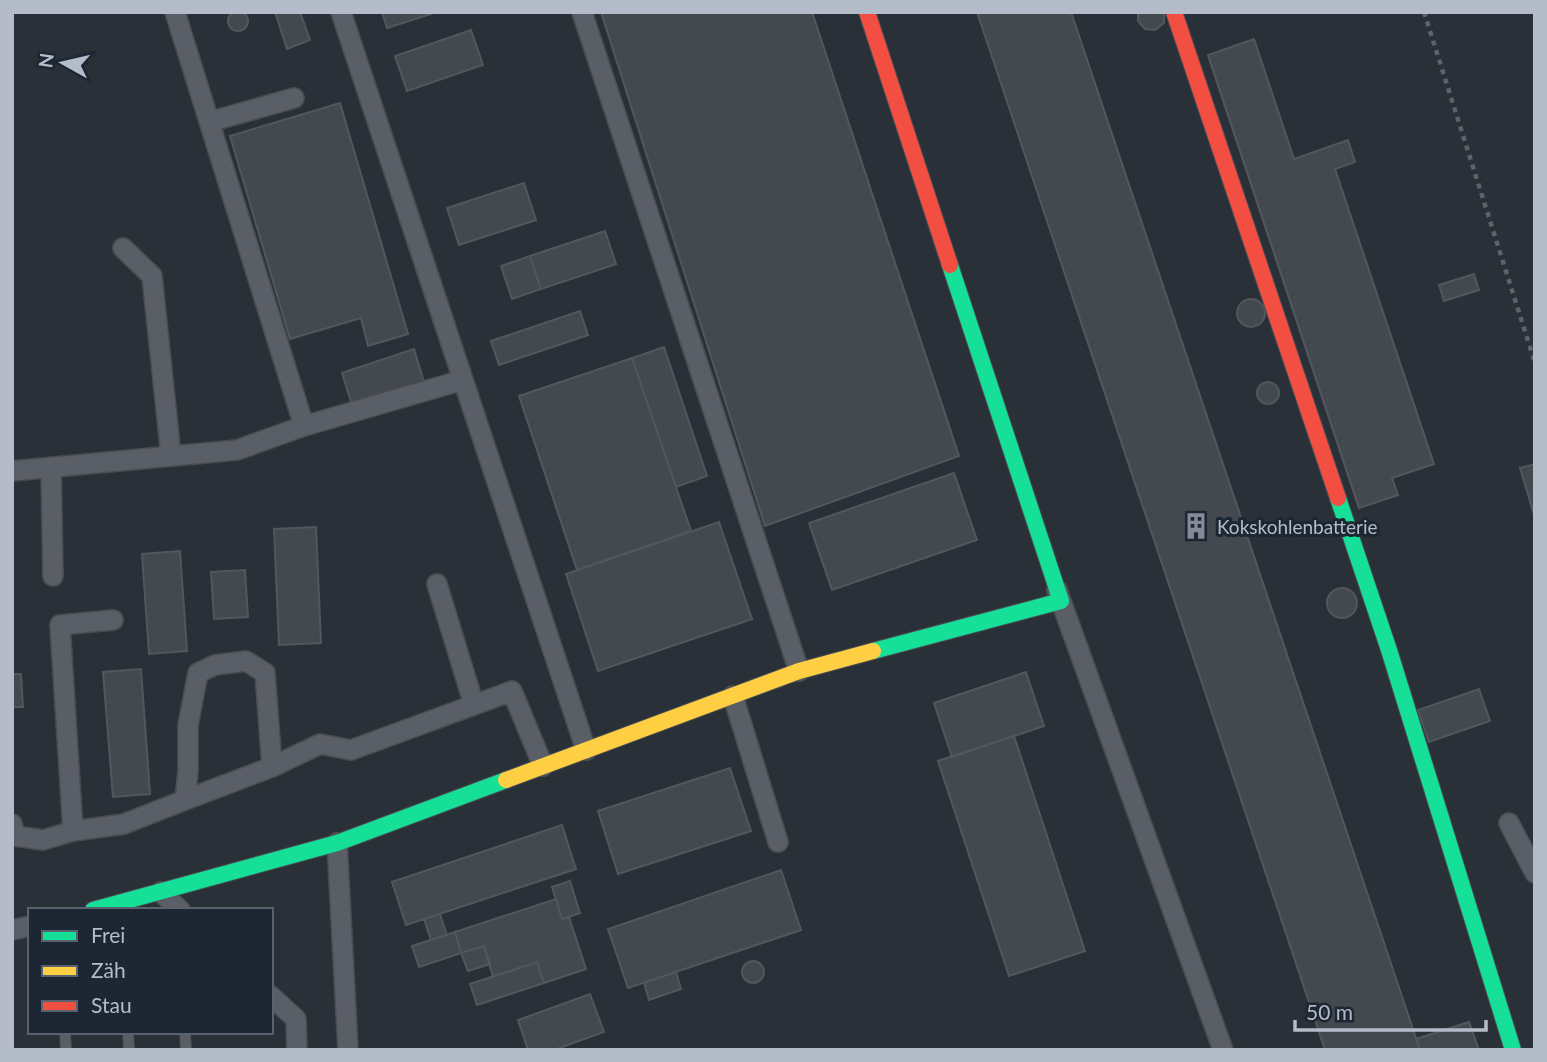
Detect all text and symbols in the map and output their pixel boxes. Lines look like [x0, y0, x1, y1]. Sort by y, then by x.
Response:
north arrow [28, 28, 98, 98]
text: N [33, 52, 58, 69]
building icon: Kokskohlenbatterie [1181, 511, 1211, 541]
place label: Kokskohlenbatterie [1217, 515, 1378, 538]
legend [28, 908, 273, 1034]
text: Frei [91, 922, 125, 947]
text: Zäh [91, 957, 126, 982]
scale bar [1295, 988, 1486, 1032]
text: Stau [91, 992, 132, 1017]
text: 50 m [1306, 999, 1353, 1024]

